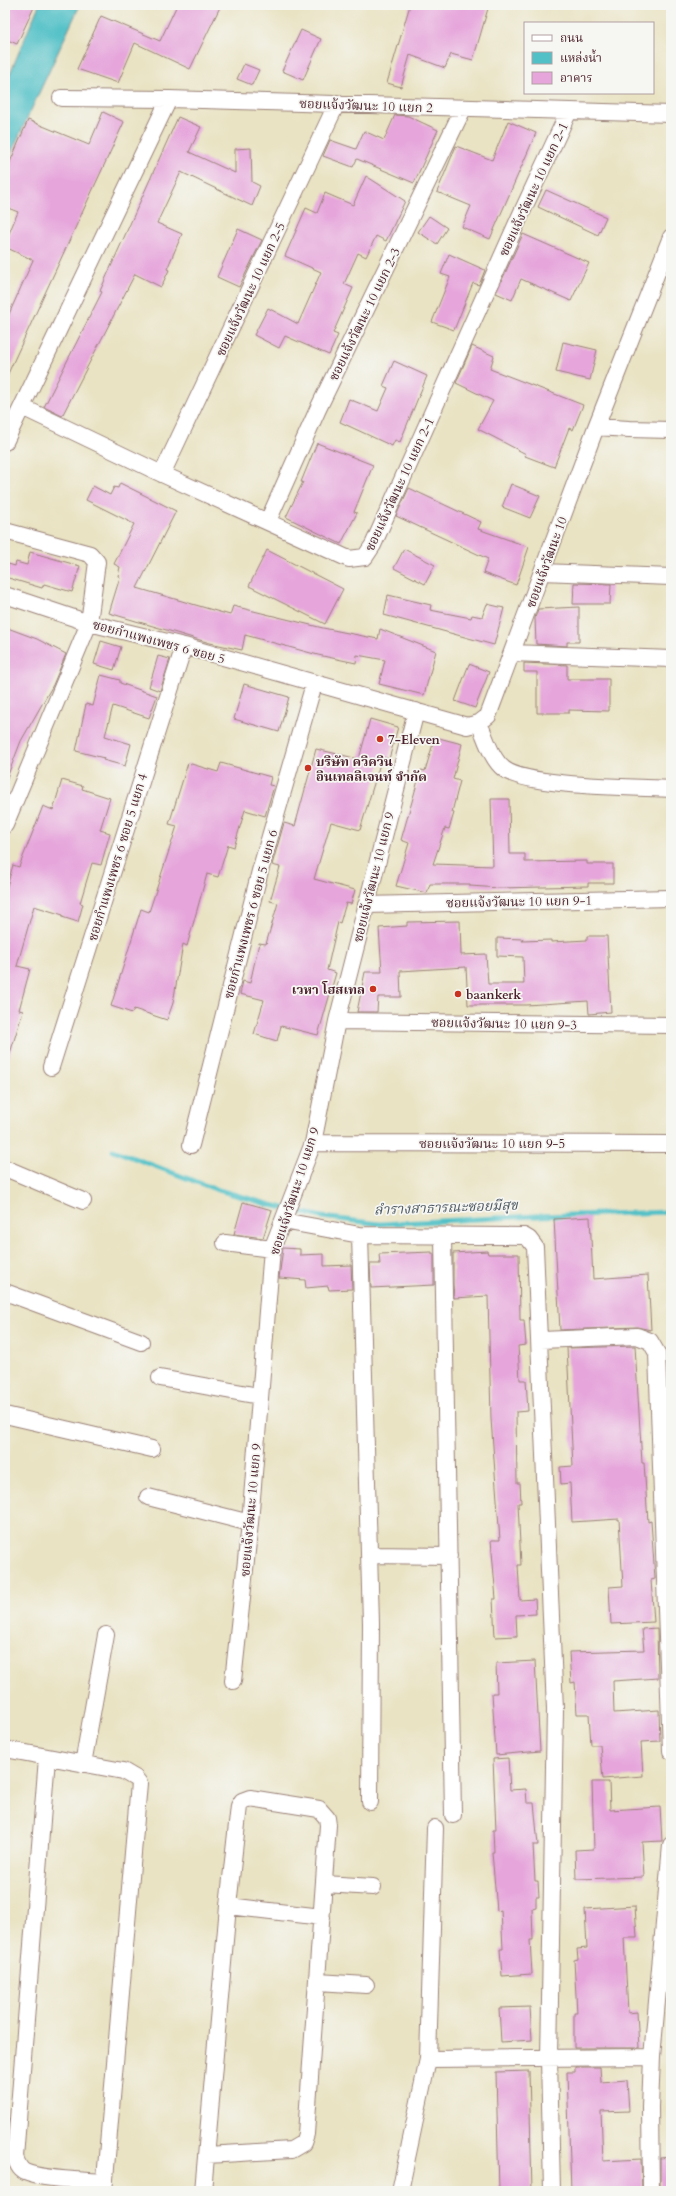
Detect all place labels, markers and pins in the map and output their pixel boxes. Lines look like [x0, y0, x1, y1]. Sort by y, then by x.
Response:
place label: 7-Eleven [388, 731, 440, 749]
marker: 7-Eleven [375, 734, 385, 744]
place label: บริษัท ควิควิน อินเทลลิเจนท์ จำกัด [316, 753, 427, 786]
marker: บริษัท ควิควิน อินเทลลิเจนท์ จำกัด [303, 763, 313, 773]
place label: เวหา โฮสเทล [292, 981, 365, 999]
marker: เวหา โฮสเทล [368, 984, 378, 994]
place label: baankerk [466, 986, 522, 1004]
marker: baankerk [453, 989, 463, 999]

